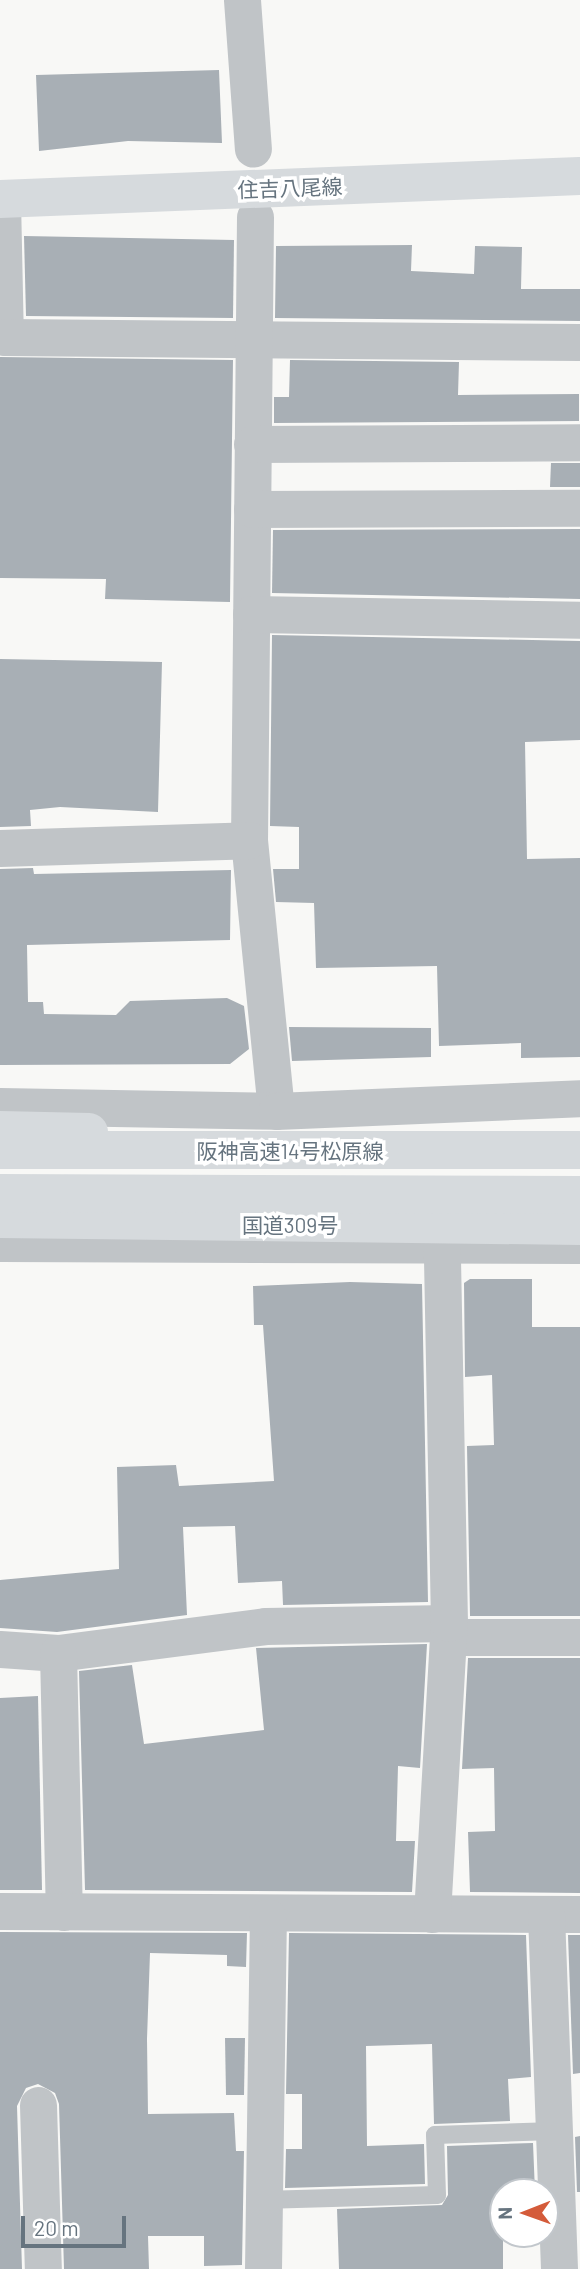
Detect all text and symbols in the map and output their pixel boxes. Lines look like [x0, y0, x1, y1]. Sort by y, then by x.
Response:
street label: 住吉八尾線 [237, 174, 343, 202]
street label: 阪神高速14号松原線 [197, 1138, 383, 1164]
street label: 国道309号 [242, 1212, 338, 1238]
north arrow [489, 2178, 559, 2248]
scale bar [24, 2202, 130, 2246]
text: N [493, 2207, 516, 2220]
text: 20 m [34, 2215, 79, 2240]

